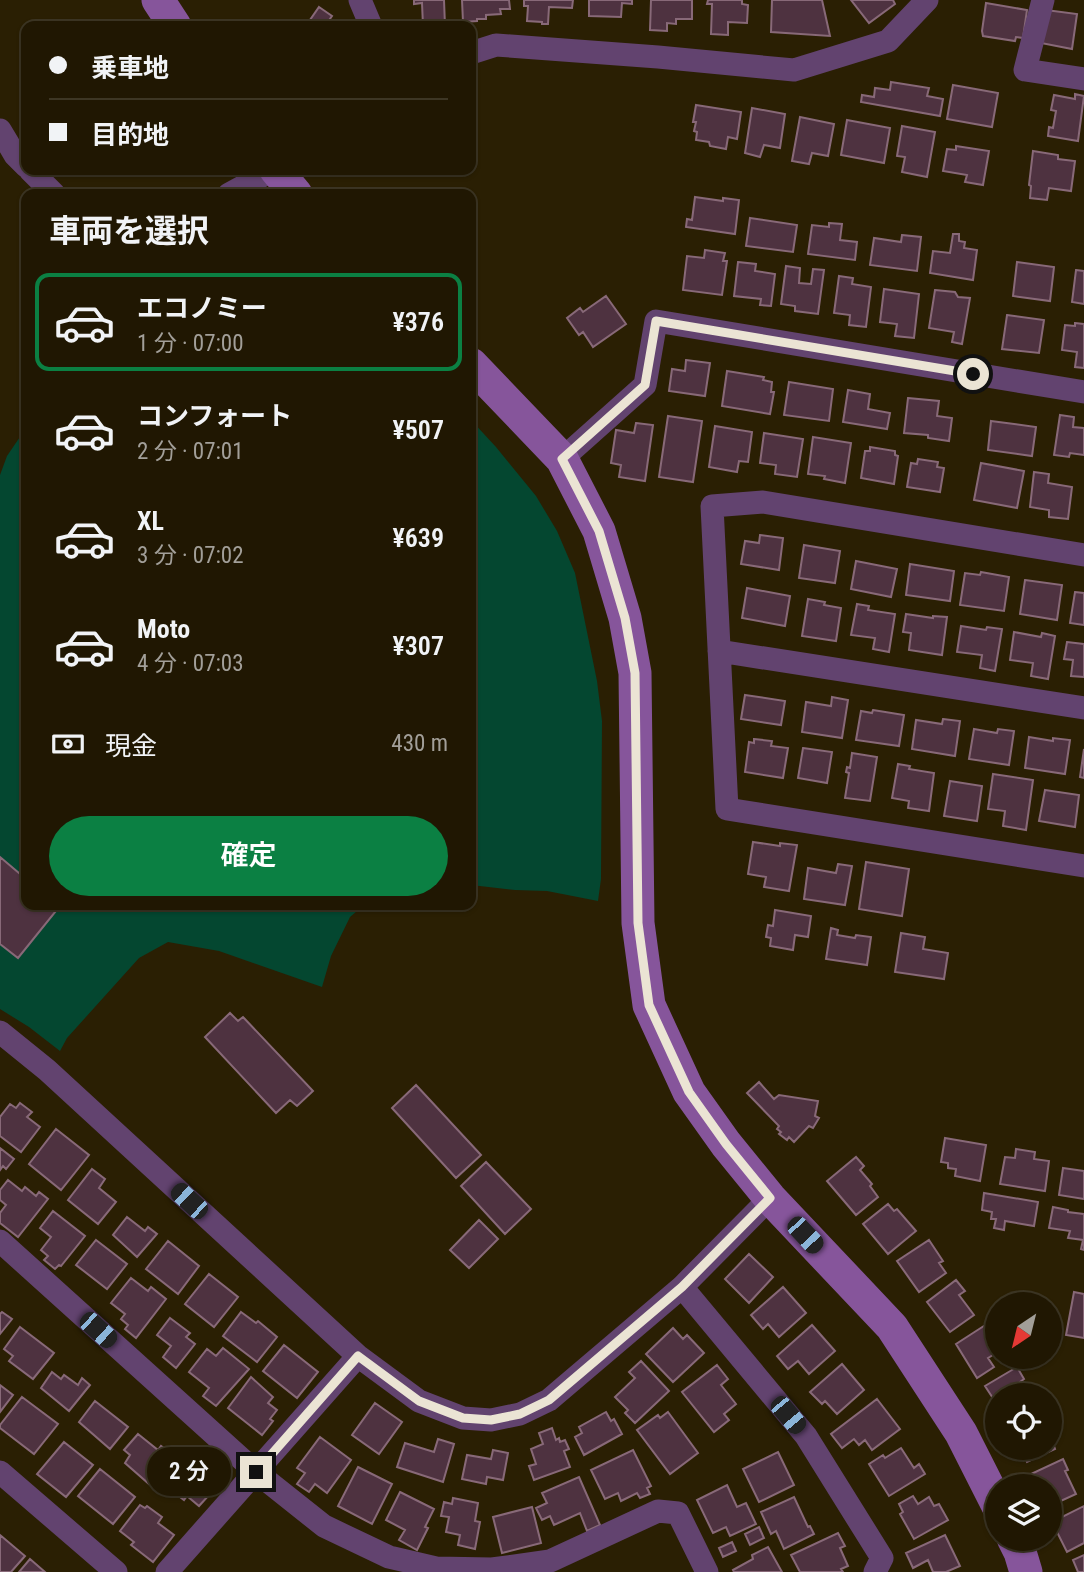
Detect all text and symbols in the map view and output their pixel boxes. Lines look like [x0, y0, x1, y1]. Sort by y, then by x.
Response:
text: 乗車地 [91, 53, 169, 83]
text: 目的地 [91, 120, 169, 150]
text: 車両を選択 [49, 212, 209, 250]
icon: car [53, 291, 116, 354]
text: エコノミー [137, 293, 267, 323]
text: ¥376 [392, 307, 444, 337]
text: 1 分 · 07:00 [137, 330, 244, 357]
route start [957, 358, 989, 390]
icon: car [53, 399, 116, 462]
text: コンフォート [137, 401, 292, 431]
text: ¥507 [392, 415, 444, 445]
text: 2 分 · 07:01 [137, 438, 244, 465]
text: XL [137, 506, 164, 536]
icon: car [53, 507, 116, 570]
text: ¥639 [392, 523, 444, 553]
text: 3 分 · 07:02 [137, 542, 244, 569]
text: Moto [137, 614, 190, 644]
icon: car [53, 615, 116, 678]
text: ¥307 [392, 631, 444, 661]
text: 4 分 · 07:03 [137, 650, 244, 677]
icon: cash [49, 725, 87, 763]
text: 430 m [391, 730, 448, 757]
text: 現金 [105, 731, 157, 761]
button: 確定 [49, 816, 448, 896]
car [167, 1179, 212, 1223]
car [783, 1212, 828, 1258]
north arrow [985, 1292, 1062, 1368]
map controls [985, 1292, 1062, 1551]
car [76, 1308, 121, 1352]
button: locate [985, 1383, 1062, 1460]
car [767, 1392, 810, 1438]
callout: 2 分 [148, 1448, 232, 1496]
route end [240, 1456, 272, 1488]
text: 2 分 [169, 1458, 209, 1485]
button: layers [985, 1474, 1062, 1551]

